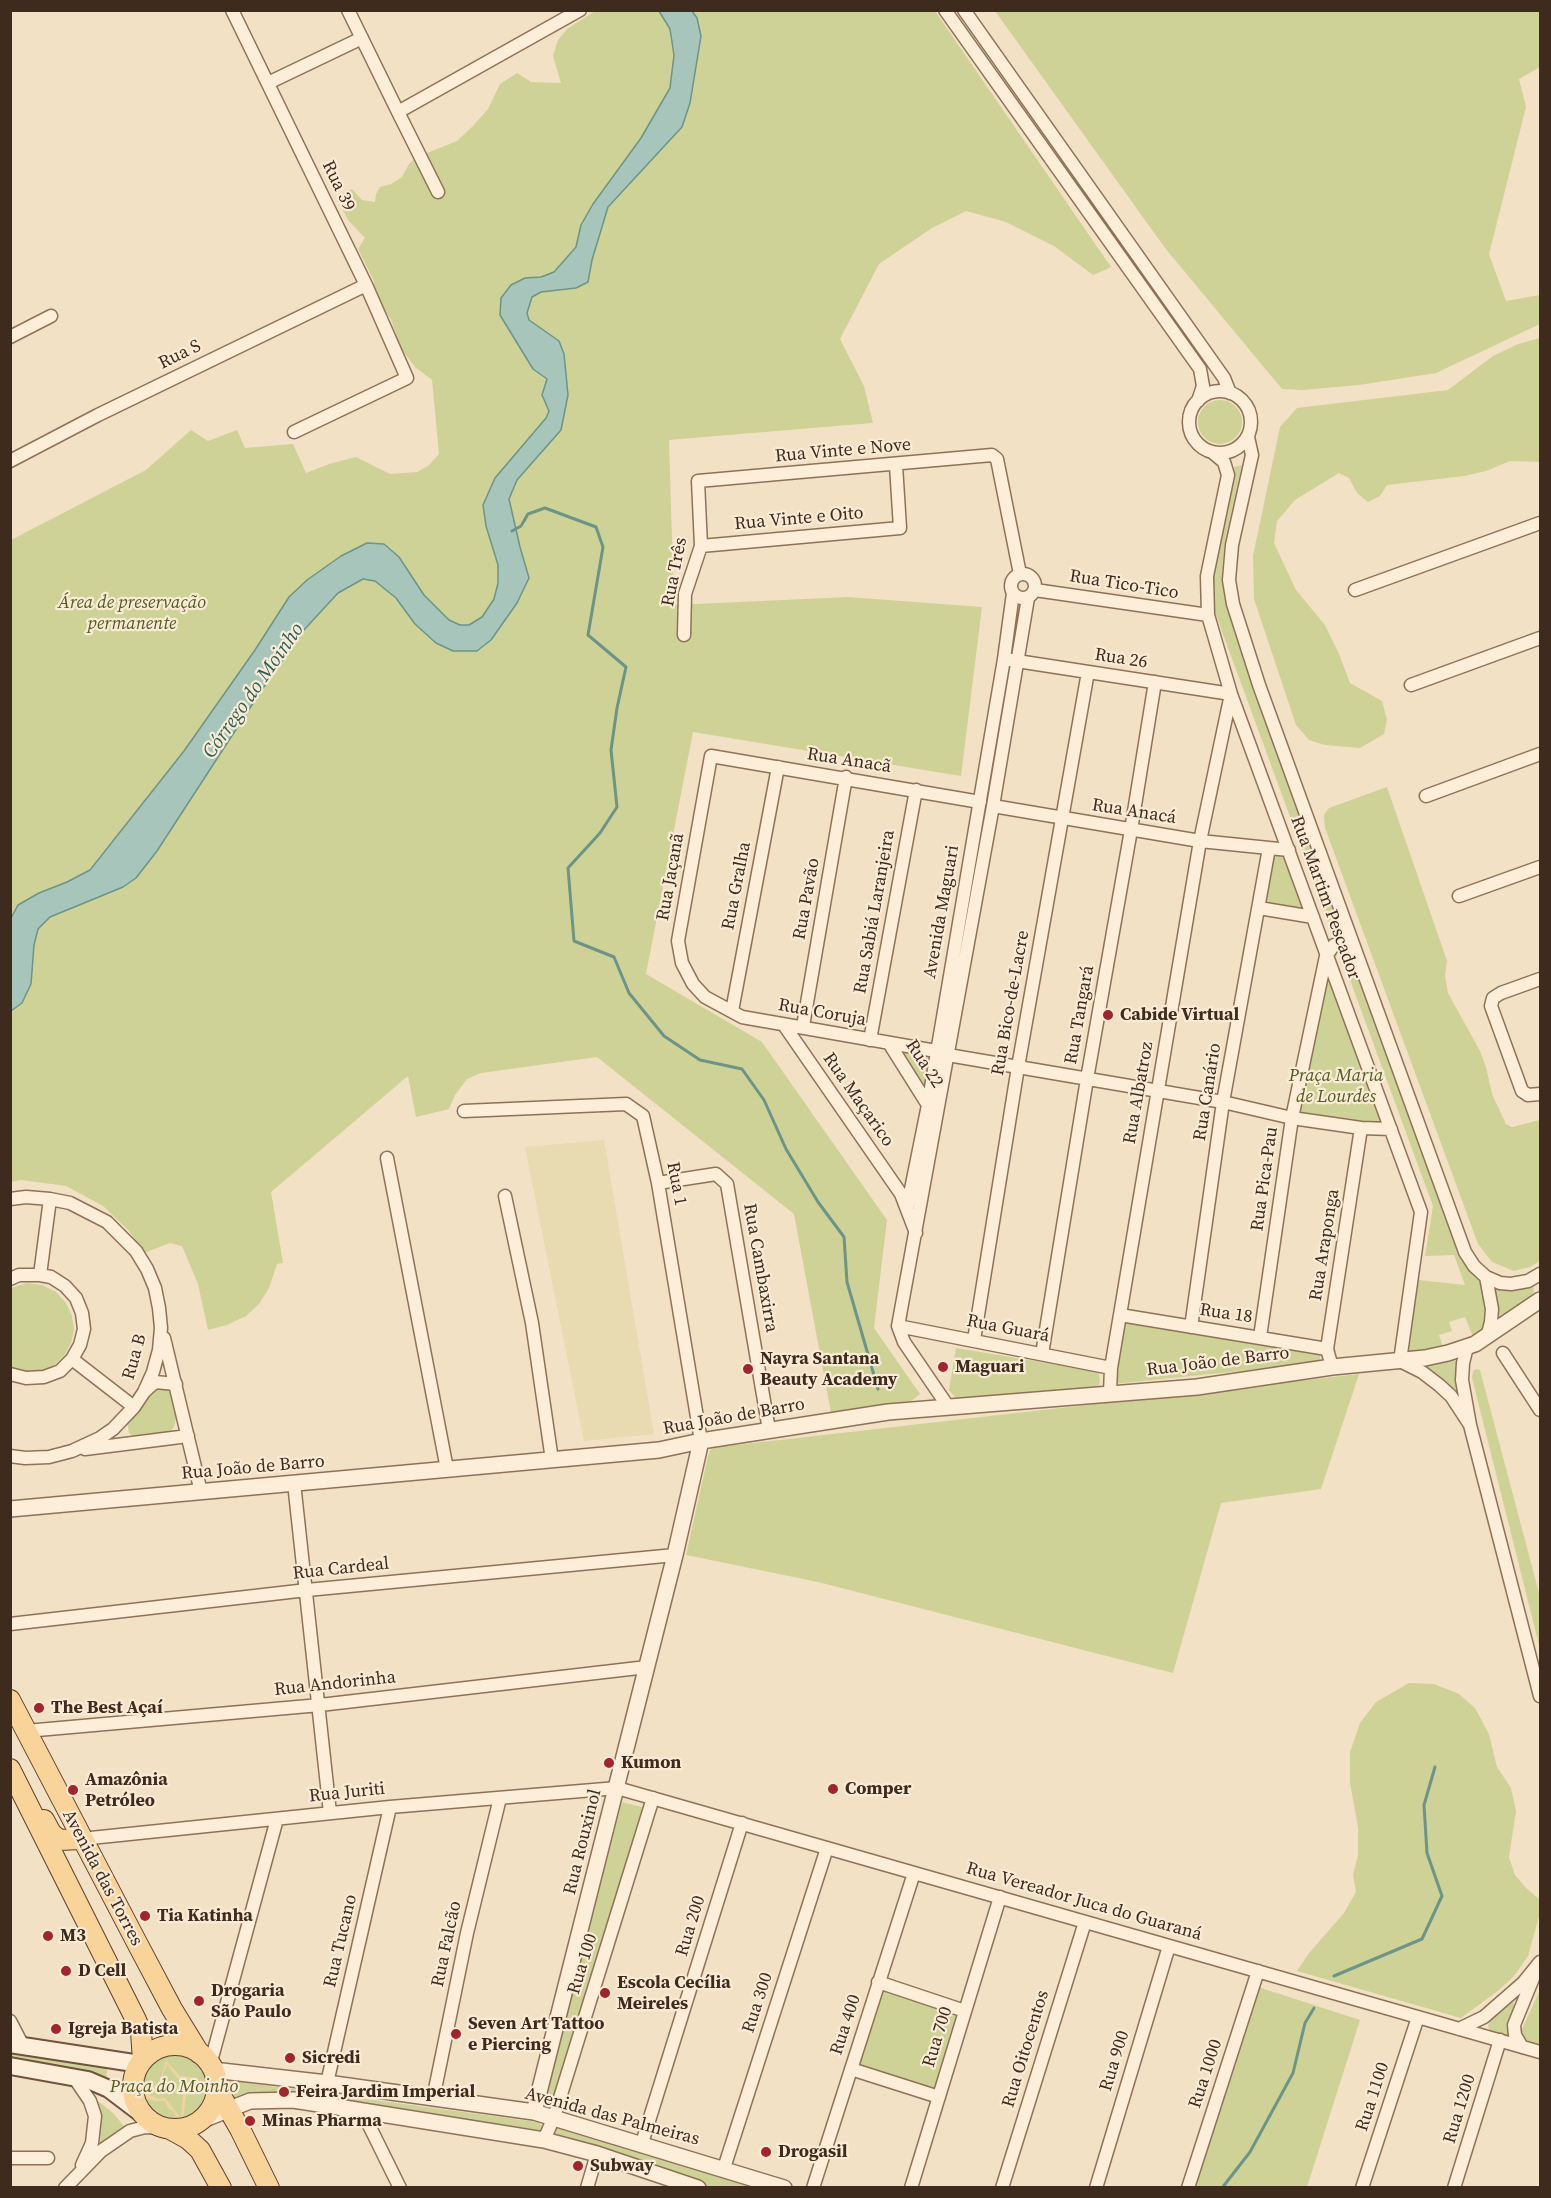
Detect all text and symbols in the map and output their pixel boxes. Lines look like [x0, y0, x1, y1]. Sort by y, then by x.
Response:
street label: Rua 39 [317, 157, 359, 215]
street label: Rua S [155, 336, 205, 374]
street label: Rua Vinte e Nove [774, 434, 912, 468]
street label: Rua Vinte e Oito [734, 503, 864, 535]
street label: Rua Três [658, 536, 692, 608]
street label: Rua Tico-Tico [1068, 566, 1180, 604]
park label: Área de preservação permanente [58, 592, 206, 634]
water label: Córrego do Moinho [198, 619, 310, 763]
street label: Rua 26 [1093, 644, 1149, 674]
street label: Rua Anacã [805, 744, 893, 778]
street label: Rua Anacá [1090, 795, 1178, 829]
street label: Rua Martim Pescador [1285, 813, 1365, 983]
street label: Rua Sabiá Laranjeira [850, 828, 900, 996]
street label: Rua Jaçanã [653, 831, 689, 923]
street label: Rua Gralha [718, 840, 756, 932]
street label: Avenida Maguari [920, 844, 964, 980]
street label: Rua Pavão [789, 856, 825, 942]
street label: Rua Bico-de-Lacre [988, 929, 1034, 1077]
street label: Rua Tangará [1061, 964, 1099, 1066]
street label: Rua Coruja [776, 995, 868, 1031]
place label: Cabide Virtual [1120, 1004, 1239, 1026]
marker: Cabide Virtual [1101, 1008, 1115, 1022]
street label: Rua 22 [900, 1036, 948, 1092]
street label: Rua Albatroz [1119, 1040, 1159, 1146]
street label: Rua Canário [1190, 1042, 1226, 1142]
street label: Rua Maçarico [818, 1049, 898, 1151]
park label: Praça Maria de Lourdes [1289, 1065, 1383, 1108]
street label: Rua Pica-Pau [1247, 1125, 1283, 1233]
street label: Rua 1 [661, 1160, 691, 1208]
street label: Rua Araponga [1305, 1188, 1345, 1302]
street label: Rua Cambaxirra [738, 1202, 782, 1334]
street label: Rua 18 [1198, 1300, 1254, 1328]
street label: Rua Guará [965, 1310, 1051, 1348]
street label: Rua B [118, 1332, 152, 1382]
street label: Rua João de Barro [1145, 1343, 1291, 1381]
place label: Nayra Santana Beauty Academy [760, 1348, 897, 1390]
place label: Maguari [955, 1356, 1024, 1378]
marker: Maguari [936, 1360, 950, 1374]
marker: Nayra Santana Beauty Academy [741, 1362, 755, 1376]
street label: Rua João de Barro [661, 1394, 807, 1440]
street label: Rua João de Barro [180, 1451, 326, 1485]
street label: Rua Cardeal [292, 1553, 390, 1585]
street label: Rua Andorinha [273, 1667, 397, 1701]
place label: The Best Açaí [51, 1697, 163, 1719]
marker: The Best Açaí [32, 1701, 46, 1715]
place label: Kumon [621, 1752, 681, 1774]
marker: Kumon [602, 1756, 616, 1770]
place label: Amazônia Petróleo [85, 1769, 168, 1812]
street label: Rua Juriti [308, 1778, 386, 1808]
place label: Comper [845, 1778, 911, 1800]
marker: Comper [826, 1782, 840, 1796]
marker: Amazônia Petróleo [66, 1783, 80, 1797]
street label: Rua Rouxinol [559, 1787, 607, 1897]
street label: Avenida das Torres [57, 1806, 147, 1950]
street label: Rua Vereador Juca do Guaraná [964, 1858, 1204, 1946]
street label: Rua Tucano [320, 1892, 362, 1990]
street label: Rua 200 [672, 1893, 710, 1959]
street label: Rua Falcão [427, 1899, 467, 1989]
place label: Tia Katinha [157, 1905, 253, 1927]
marker: Tia Katinha [138, 1909, 152, 1923]
place label: M3 [60, 1925, 86, 1947]
marker: M3 [41, 1929, 55, 1943]
street label: Rua 100 [564, 1931, 602, 1997]
place label: D Cell [78, 1960, 126, 1982]
marker: D Cell [59, 1964, 73, 1978]
street label: Rua 300 [738, 1970, 778, 2036]
place label: Escola Cecília Meireles [617, 1972, 731, 2014]
place label: Drogaria São Paulo [211, 1980, 291, 2022]
marker: Escola Cecília Meireles [598, 1986, 612, 2000]
street label: Rua Oitocentos [998, 1988, 1054, 2110]
street label: Rua 400 [826, 1992, 866, 2058]
marker: Drogaria São Paulo [192, 1994, 206, 2008]
street label: Rua 700 [919, 2004, 957, 2070]
place label: Seven Art Tattoo e Piercing [468, 2013, 604, 2056]
place label: Igreja Batista [68, 2018, 178, 2040]
marker: Igreja Batista [49, 2022, 63, 2036]
marker: Seven Art Tattoo e Piercing [449, 2027, 463, 2041]
street label: Rua 900 [1096, 2028, 1134, 2094]
street label: Rua 1000 [1185, 2037, 1227, 2111]
place label: Sicredi [302, 2047, 360, 2069]
marker: Sicredi [283, 2051, 297, 2065]
street label: Rua 1100 [1352, 2060, 1394, 2134]
street label: Rua 1200 [1439, 2072, 1481, 2146]
park label: Praça do Moinho [110, 2076, 238, 2098]
place label: Feira Jardim Imperial [296, 2081, 475, 2103]
street label: Avenida das Palmeiras [522, 2083, 702, 2151]
marker: Feira Jardim Imperial [277, 2085, 291, 2099]
place label: Minas Pharma [262, 2110, 382, 2132]
marker: Minas Pharma [243, 2114, 257, 2128]
place label: Drogasil [778, 2141, 848, 2163]
marker: Drogasil [759, 2145, 773, 2159]
place label: Subway [590, 2155, 654, 2177]
marker: Subway [571, 2159, 585, 2173]

